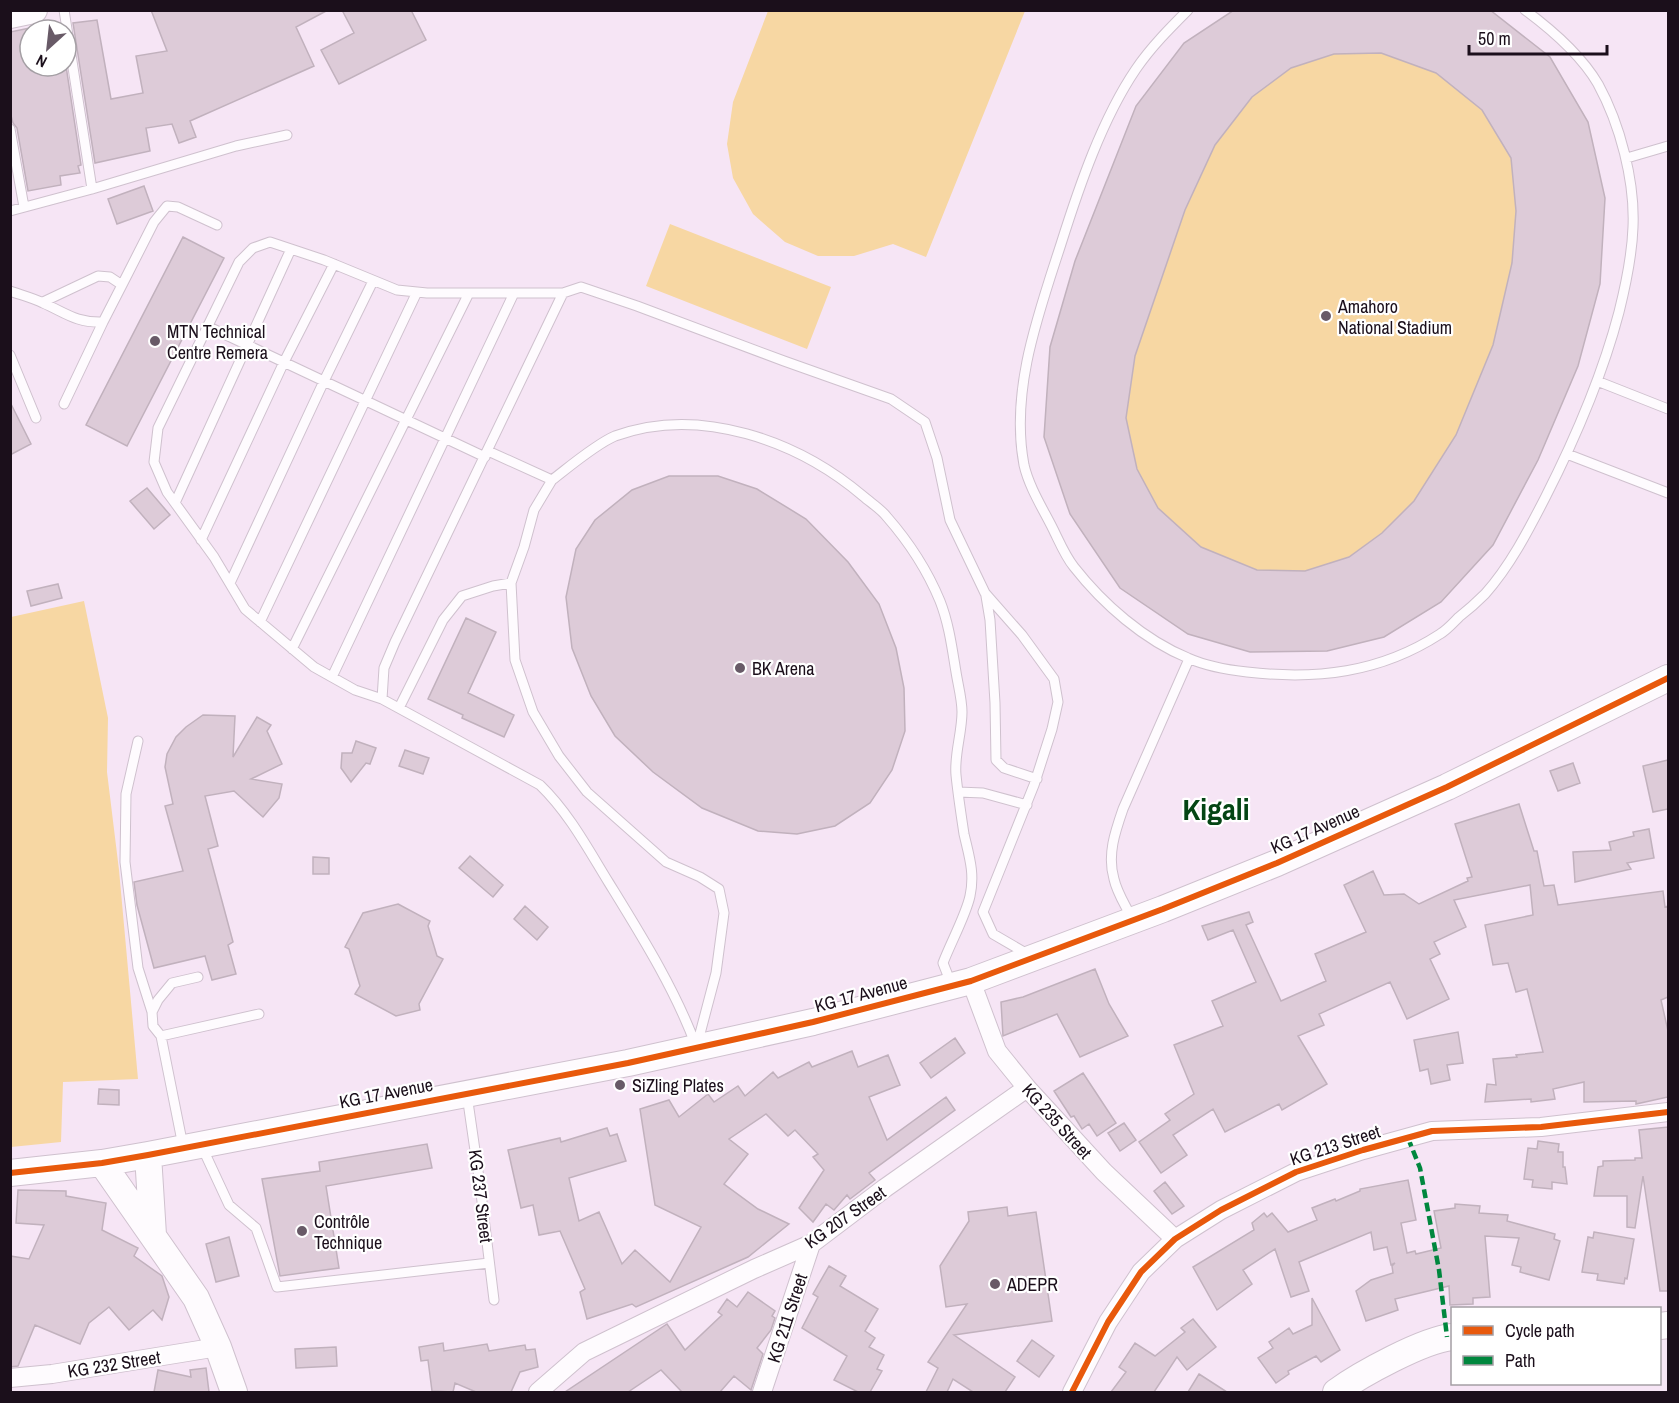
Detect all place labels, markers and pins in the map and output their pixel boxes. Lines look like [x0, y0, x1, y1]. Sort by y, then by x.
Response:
place label: Amahoro National Stadium [1337, 294, 1452, 340]
marker: Amahoro National Stadium [1319, 309, 1333, 323]
place label: MTN Technical Centre Remera [167, 319, 268, 365]
marker: MTN Technical Centre Remera [148, 334, 162, 348]
place label: BK Arena [752, 656, 814, 681]
marker: BK Arena [733, 661, 747, 675]
place label: SiZling Plates [632, 1073, 724, 1098]
marker: SiZling Plates [613, 1078, 627, 1092]
place label: Contrôle Technique [314, 1209, 382, 1255]
marker: Contrôle Technique [295, 1224, 309, 1238]
place label: ADEPR [1006, 1272, 1058, 1297]
marker: ADEPR [988, 1277, 1002, 1291]

